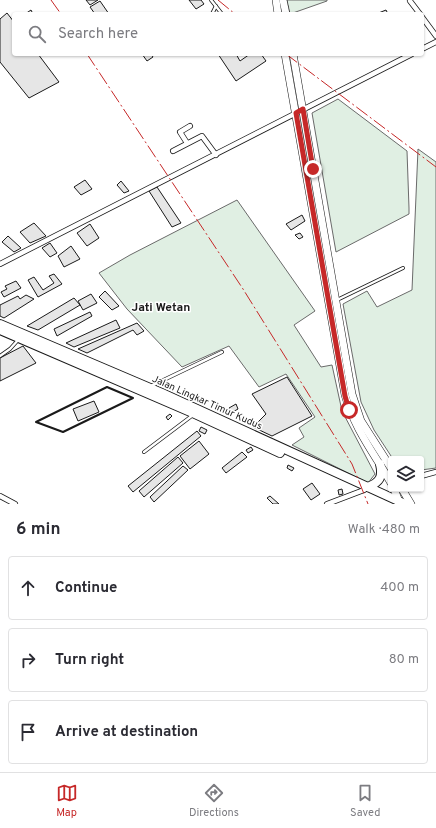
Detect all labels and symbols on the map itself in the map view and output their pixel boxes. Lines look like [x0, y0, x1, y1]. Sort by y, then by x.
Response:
route end [304, 160, 322, 178]
district label: Jati Wetan [132, 300, 190, 316]
street label: Jalan Lingkar Timur Kudus [150, 373, 264, 433]
route start [340, 401, 358, 419]

